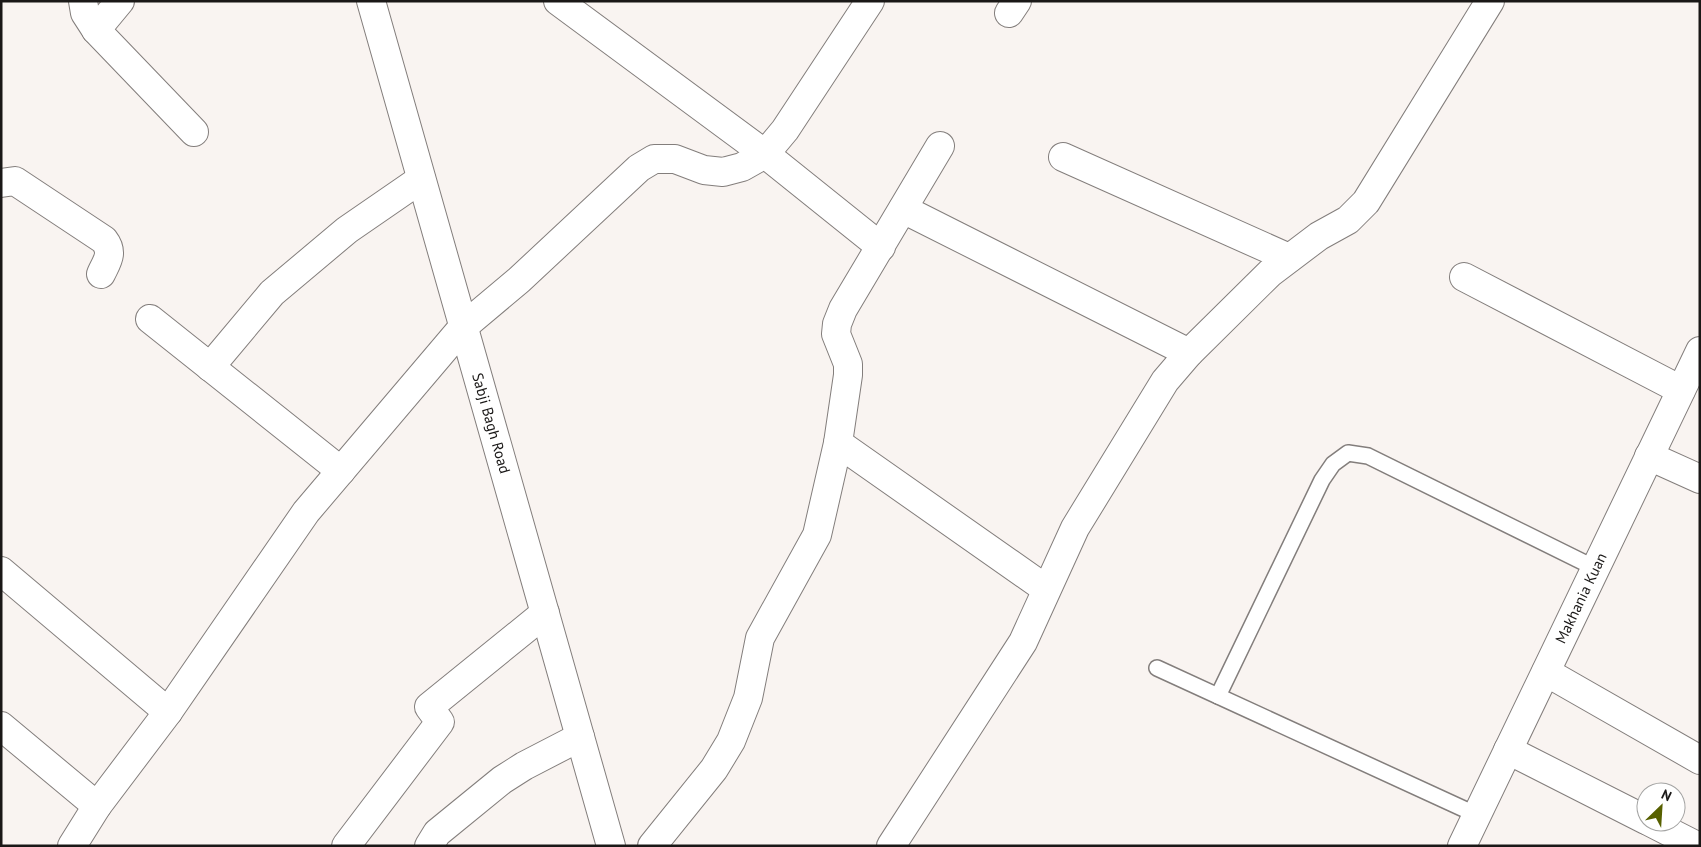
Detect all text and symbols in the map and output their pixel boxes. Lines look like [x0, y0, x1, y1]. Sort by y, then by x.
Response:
street label: Sabji Bagh Road [468, 371, 515, 476]
street label: Makhania Kuan [1551, 549, 1611, 646]
north arrow [1636, 782, 1686, 832]
text: N [1659, 785, 1674, 805]

